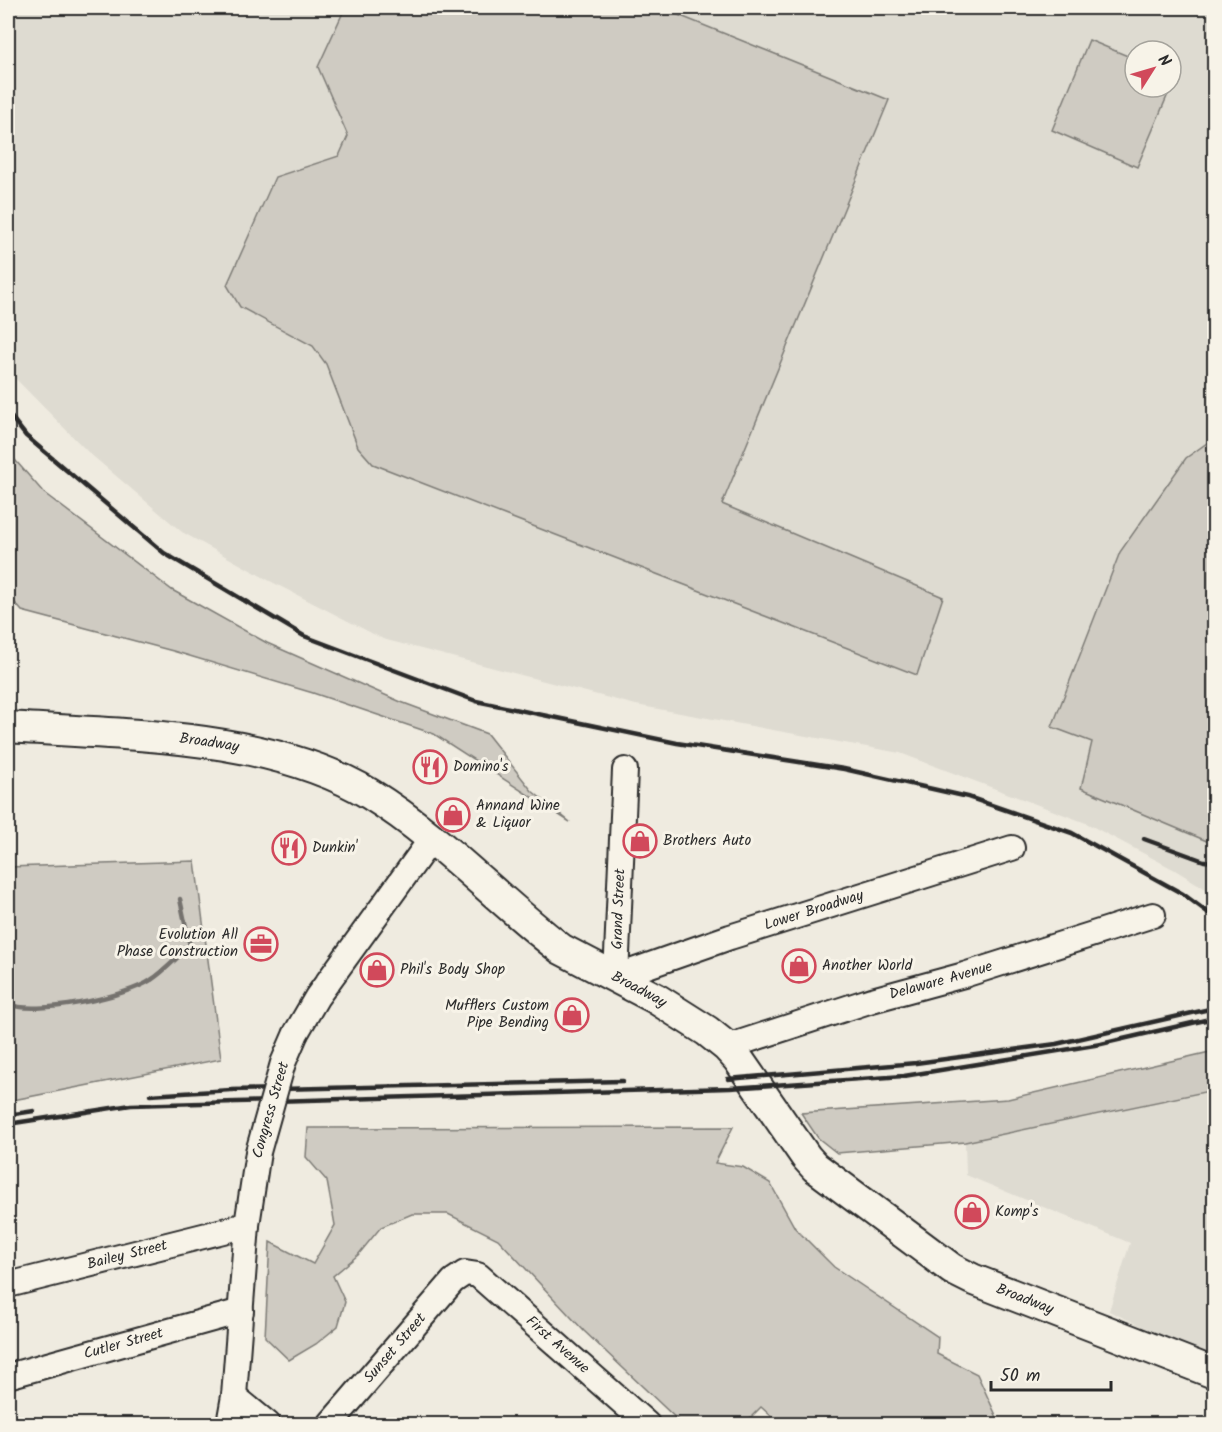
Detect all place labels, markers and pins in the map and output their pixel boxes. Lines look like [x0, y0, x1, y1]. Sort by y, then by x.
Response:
restaurant icon: Domino's [412, 749, 448, 785]
place label: Domino's [453, 755, 509, 779]
place label: Annand Wine & Liquor [476, 794, 560, 835]
shop icon: Annand Wine & Liquor [435, 797, 471, 833]
shop icon: Brothers Auto [622, 823, 658, 859]
place label: Brothers Auto [663, 829, 751, 853]
restaurant icon: Dunkin' [271, 830, 307, 866]
place label: Dunkin' [312, 836, 358, 860]
place label: Evolution All Phase Construction [117, 923, 238, 964]
office icon: Evolution All Phase Construction [243, 926, 279, 962]
shop icon: Another World [781, 948, 817, 984]
shop icon: Phil's Body Shop [359, 952, 395, 988]
place label: Another World [822, 954, 913, 978]
place label: Phil's Body Shop [400, 958, 505, 982]
place label: Mufflers Custom Pipe Bending [445, 994, 549, 1035]
shop icon: Mufflers Custom Pipe Bending [554, 997, 590, 1033]
shop icon: Komp's [954, 1194, 990, 1230]
place label: Komp's [995, 1200, 1039, 1224]

